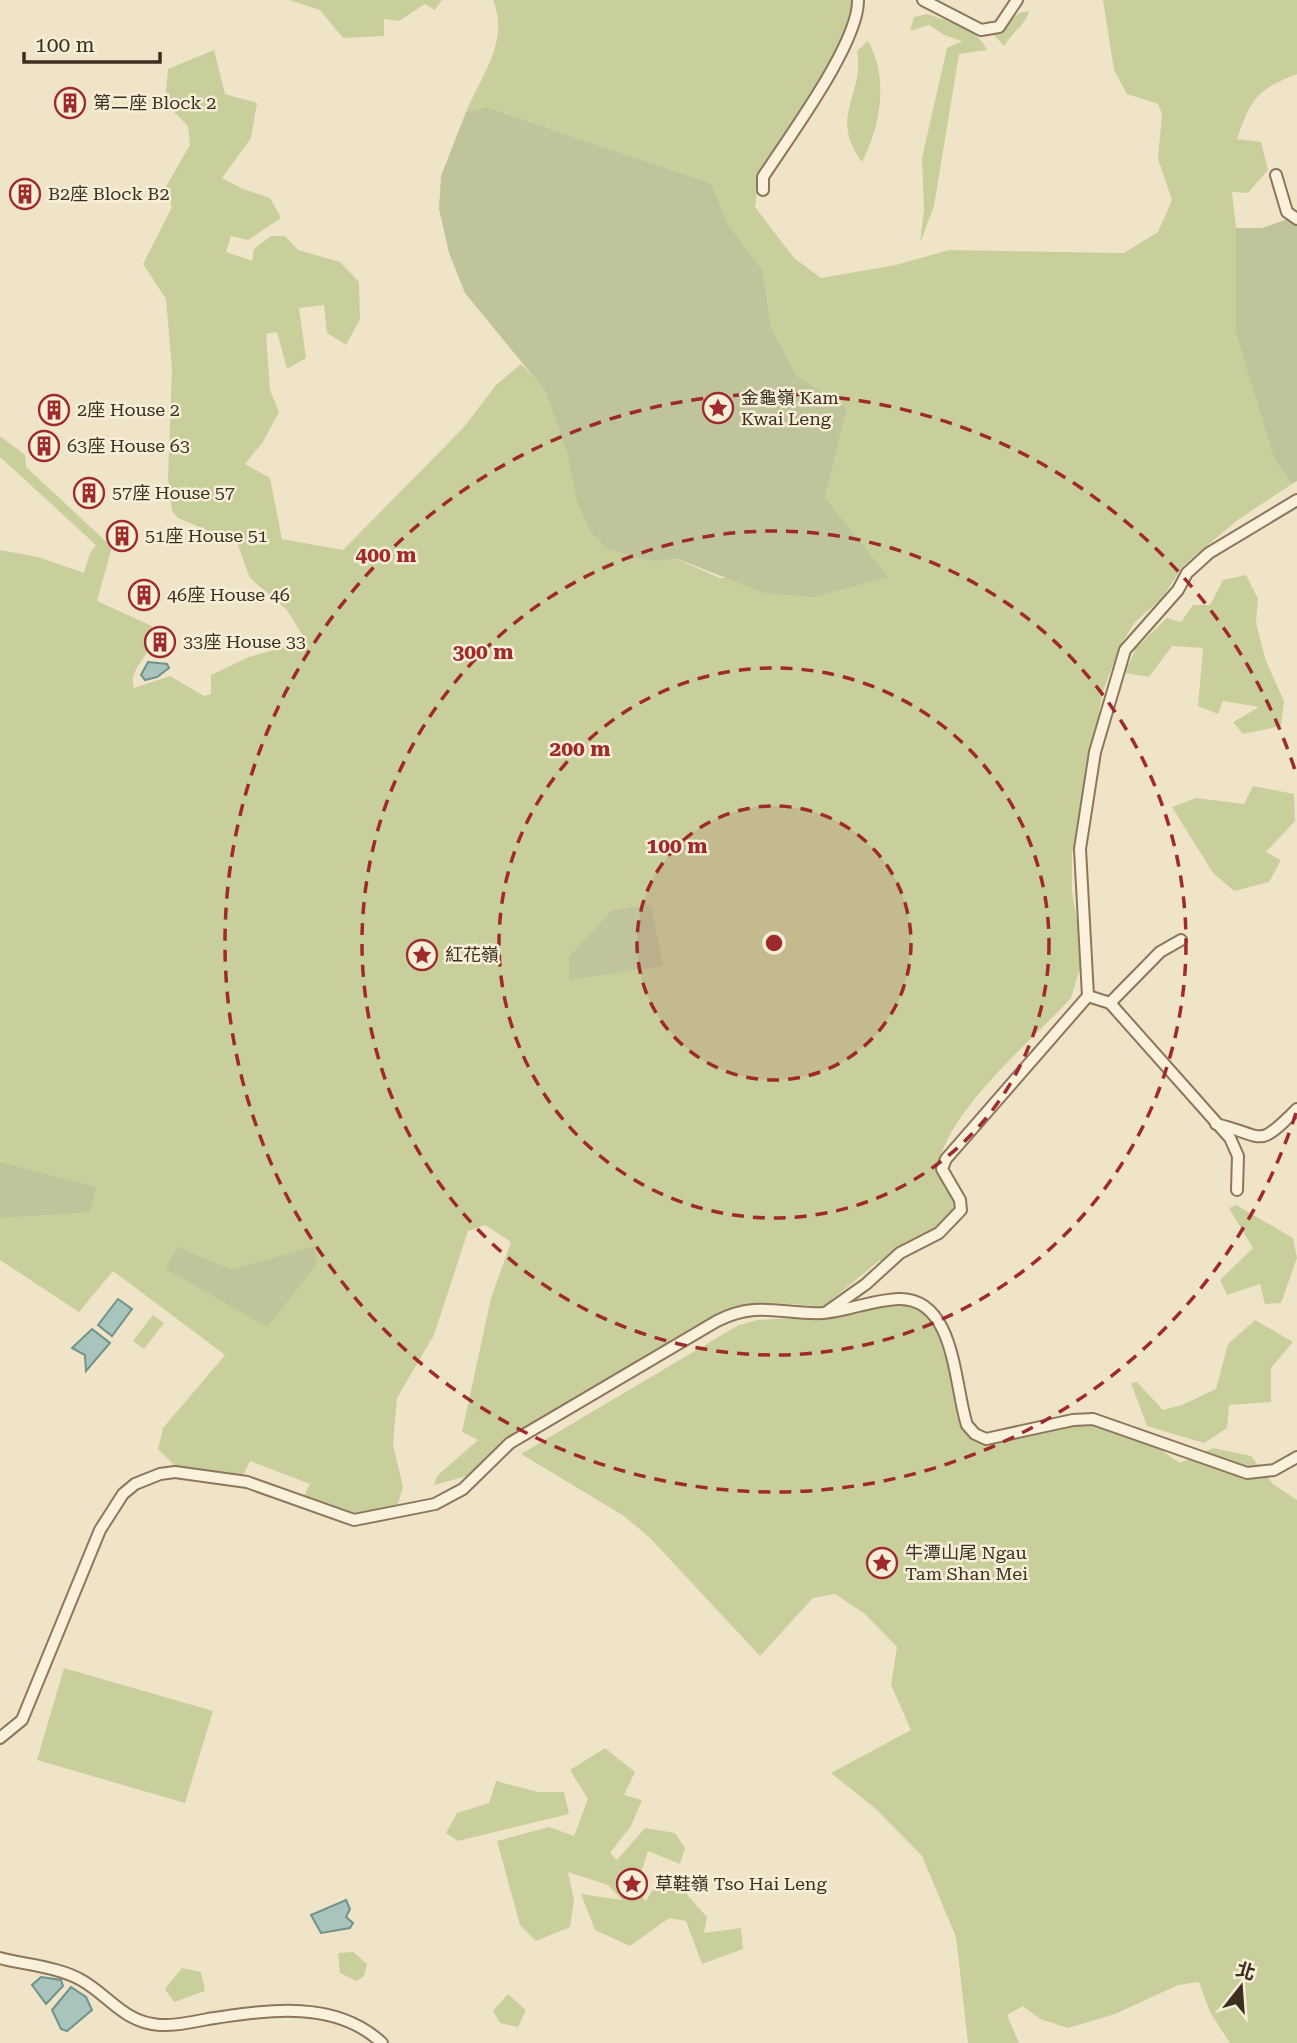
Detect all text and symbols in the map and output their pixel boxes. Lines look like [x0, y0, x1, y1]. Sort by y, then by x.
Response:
scale bar [24, 21, 161, 65]
text: 100 m [35, 33, 95, 57]
building icon: 第二座 Block 2 [53, 86, 87, 120]
place label: 第二座 Block 2 [93, 92, 216, 113]
building icon: B2座 Block B2 [8, 177, 42, 211]
place label: B2座 Block B2 [48, 183, 169, 204]
place label: 金龜嶺 Kam Kwai Leng [741, 387, 839, 429]
place icon: 金龜嶺 Kam Kwai Leng [701, 391, 735, 425]
building icon: 2座 House 2 [37, 393, 71, 427]
place label: 2座 House 2 [77, 399, 180, 420]
building icon: 63座 House 63 [27, 429, 61, 463]
place label: 63座 House 63 [67, 435, 190, 456]
building icon: 57座 House 57 [72, 476, 106, 510]
place label: 57座 House 57 [112, 482, 235, 503]
building icon: 51座 House 51 [105, 519, 139, 553]
place label: 51座 House 51 [145, 525, 268, 546]
text: 400 m [356, 543, 416, 567]
building icon: 46座 House 46 [127, 578, 161, 612]
place label: 46座 House 46 [167, 584, 290, 605]
building icon: 33座 House 33 [143, 625, 177, 659]
place label: 33座 House 33 [183, 631, 306, 652]
text: 300 m [453, 640, 513, 664]
text: 200 m [550, 737, 610, 761]
text: 100 m [647, 834, 707, 858]
centre of rings [762, 931, 786, 955]
place icon: 紅花嶺 [405, 938, 439, 972]
place label: 紅花嶺 [445, 944, 499, 965]
place label: 牛潭山尾 Ngau Tam Shan Mei [905, 1542, 1028, 1584]
place icon: 牛潭山尾 Ngau Tam Shan Mei [865, 1546, 899, 1580]
place icon: 草鞋嶺 Tso Hai Leng [615, 1867, 649, 1901]
place label: 草鞋嶺 Tso Hai Leng [655, 1873, 827, 1894]
north arrow [1206, 1952, 1276, 2022]
text: 北 [1233, 1957, 1258, 1985]

